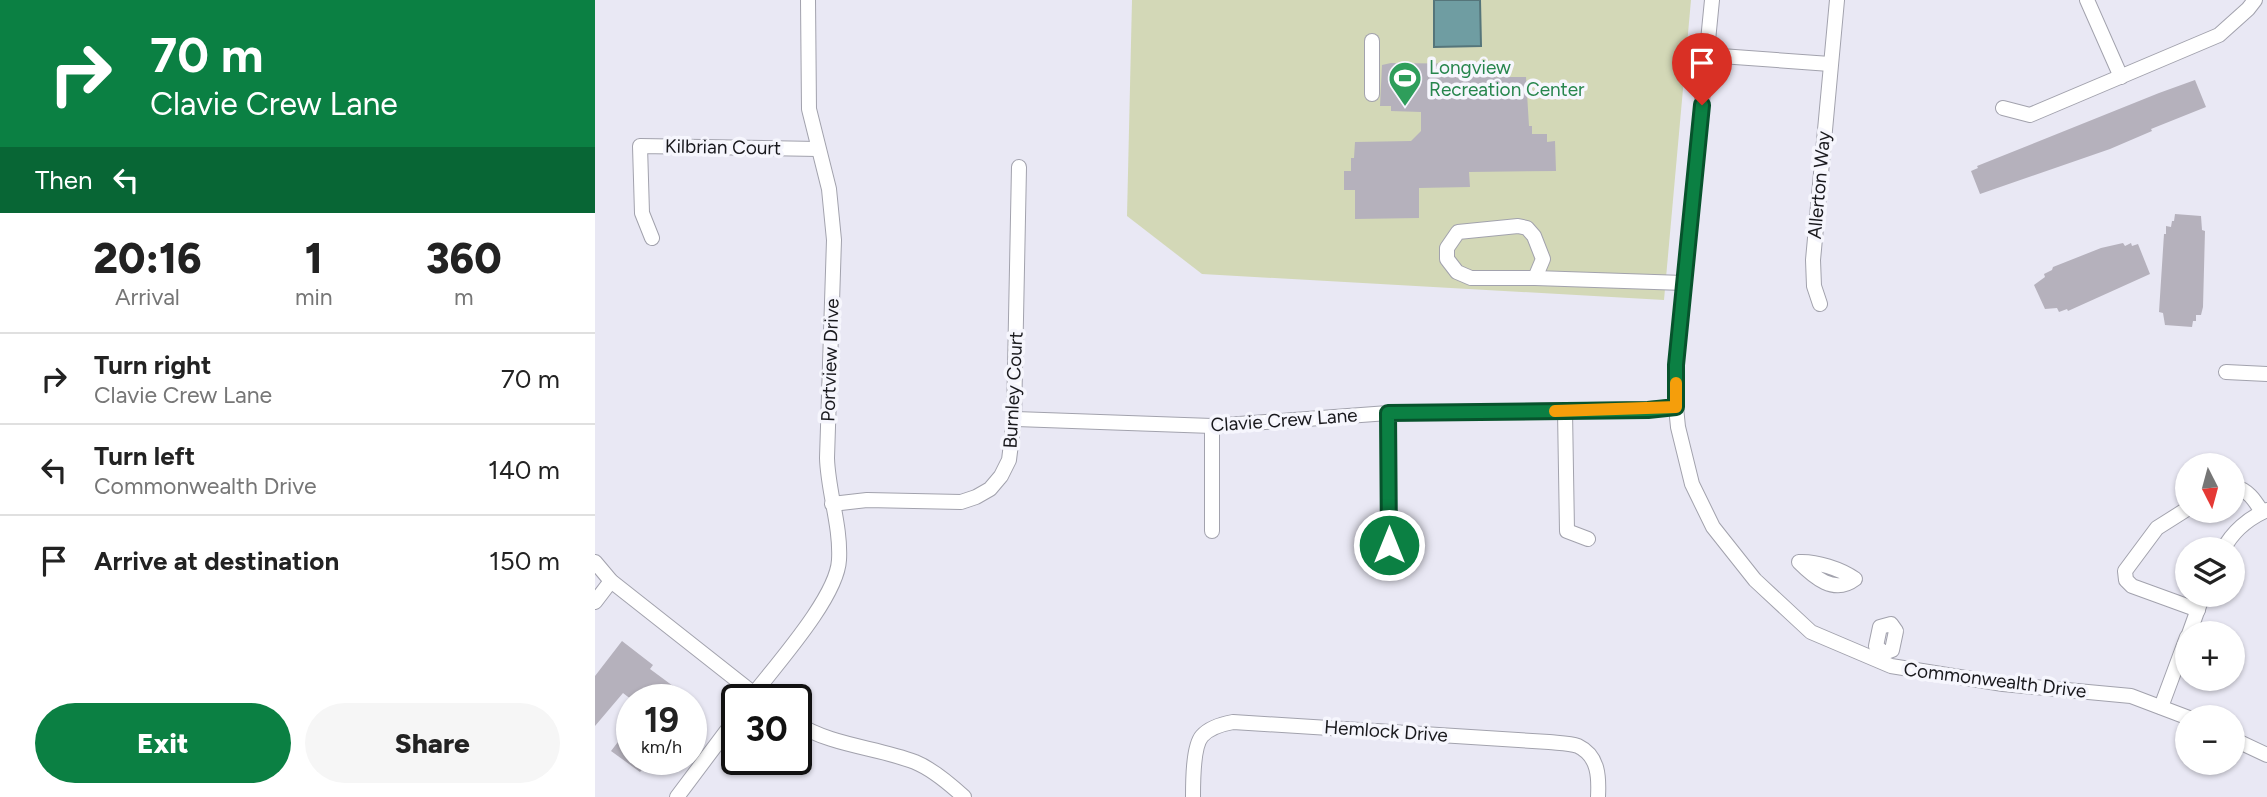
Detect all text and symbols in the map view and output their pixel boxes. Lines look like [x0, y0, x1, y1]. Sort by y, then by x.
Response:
text: 70 m [150, 25, 263, 84]
icon: right [35, 28, 126, 119]
pin [1672, 33, 1732, 105]
icon: arrive [1683, 44, 1721, 82]
place label: Longview Recreation Center [1429, 56, 1585, 101]
sports icon: Longview Recreation Center [1386, 59, 1424, 108]
text: Clavie Crew Lane [150, 85, 398, 123]
street label: Allerton Way [1803, 130, 1835, 240]
street label: Kilbrian Court [665, 134, 781, 160]
icon: left [107, 161, 145, 199]
text: Then [35, 164, 93, 196]
text: 20:16 [93, 233, 202, 284]
text: 1 [305, 233, 323, 284]
text: 360 [426, 233, 502, 284]
text: Arrival [115, 283, 180, 311]
text: min [295, 283, 333, 311]
text: m [454, 283, 474, 311]
street label: Portview Drive [816, 298, 844, 422]
street label: Burnley Court [998, 331, 1028, 449]
text: Turn right [94, 349, 211, 381]
icon: right [35, 360, 73, 398]
text: 70 m [501, 363, 560, 395]
text: Clavie Crew Lane [94, 381, 272, 409]
street label: Clavie Crew Lane [1210, 403, 1358, 437]
text: Turn left [94, 440, 195, 472]
icon: left [35, 451, 73, 489]
north arrow [2175, 453, 2245, 523]
map controls [2175, 453, 2245, 775]
text: 140 m [488, 454, 560, 486]
text: Commonwealth Drive [94, 472, 317, 500]
position arrow [1352, 508, 1426, 582]
button: layers [2175, 537, 2245, 607]
icon: arrive [35, 542, 73, 580]
text: Arrive at destination [94, 545, 339, 577]
text: 150 m [489, 545, 560, 577]
button: + [2175, 621, 2245, 691]
street label: Commonwealth Drive [1902, 657, 2088, 703]
speed limit sign: 30 [721, 684, 812, 775]
text: 19 [644, 699, 679, 741]
button: Exit [35, 703, 291, 783]
button: Share [305, 703, 560, 783]
button: − [2175, 705, 2245, 775]
street label: Hemlock Drive [1323, 715, 1449, 747]
text: km/h [641, 736, 682, 758]

